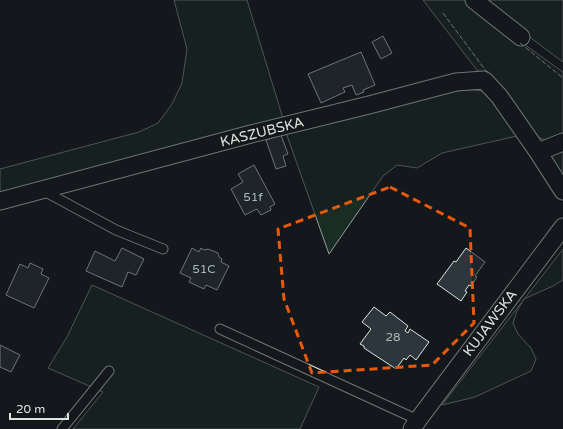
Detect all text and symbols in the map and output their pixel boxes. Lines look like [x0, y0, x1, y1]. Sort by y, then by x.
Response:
street label: KASZUBSKA [218, 113, 306, 151]
house number: 51f [243, 190, 263, 204]
house number: 51C [192, 262, 216, 276]
street label: KUJAWSKA [459, 286, 521, 360]
house number: 28 [385, 330, 401, 344]
scale bar [10, 395, 68, 421]
text: 20 m [16, 402, 45, 416]

